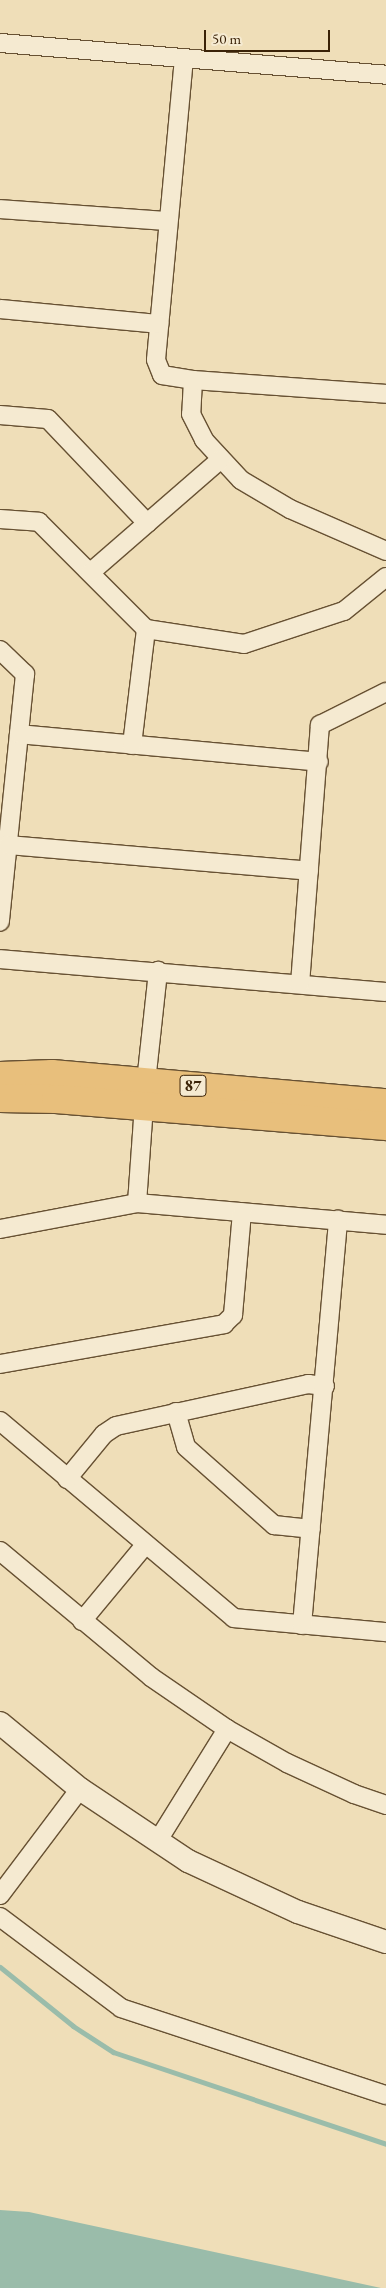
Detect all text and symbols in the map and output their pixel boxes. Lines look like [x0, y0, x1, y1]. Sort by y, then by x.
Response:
scale bar [206, 20, 332, 52]
text: 50 m [212, 29, 241, 48]
road number: 87 [179, 1072, 207, 1100]

